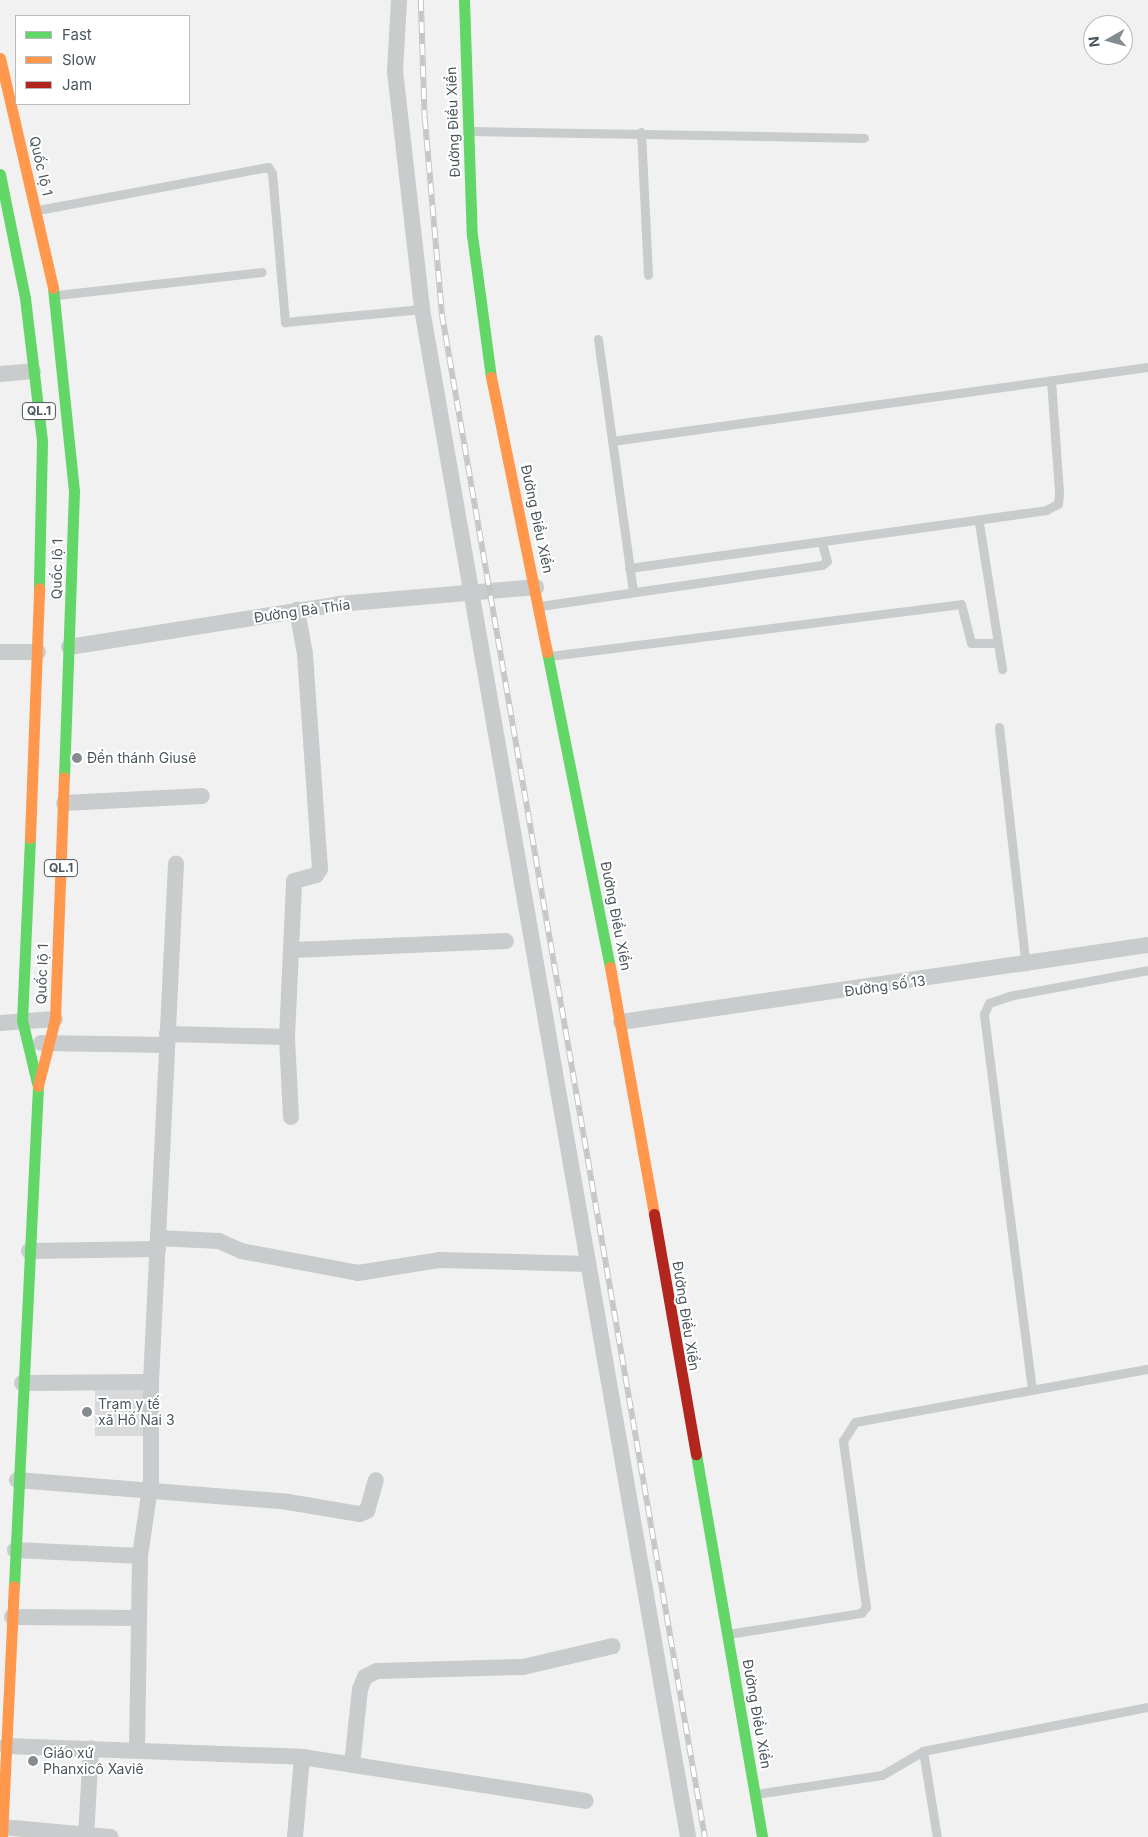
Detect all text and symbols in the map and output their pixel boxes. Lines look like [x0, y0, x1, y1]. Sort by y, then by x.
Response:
legend [15, 15, 190, 105]
north arrow [1083, 15, 1133, 65]
text: Fast [62, 25, 92, 44]
text: N [1085, 35, 1103, 48]
text: Slow [62, 50, 96, 69]
street label: Đường Điều Xiển [443, 66, 463, 178]
text: Jam [62, 75, 92, 94]
street label: Quốc lộ 1 [26, 135, 56, 197]
road number: QL.1 [22, 402, 56, 421]
street label: Đường Điều Xiển [517, 463, 557, 575]
street label: Quốc lộ 1 [48, 538, 66, 600]
street label: Đường Bà Thía [253, 596, 351, 626]
place label: Đền thánh Giusê [87, 750, 196, 766]
marker: Đền thánh Giusê [71, 752, 83, 764]
road number: QL.1 [44, 858, 78, 878]
street label: Đường Điều Xiển [597, 860, 635, 972]
street label: Quốc lộ 1 [33, 943, 51, 1005]
street label: Đường số 13 [843, 972, 927, 1000]
street label: Đường Điều Xiển [669, 1260, 703, 1372]
place label: Trạm y tế xã Hố Nai 3 [98, 1396, 175, 1428]
marker: Trạm y tế xã Hố Nai 3 [80, 1405, 94, 1419]
street label: Đường Điều Xiển [739, 1658, 775, 1770]
place label: Giáo xứ Phanxicô Xaviê [43, 1745, 144, 1778]
marker: Giáo xứ Phanxicô Xaviê [27, 1755, 39, 1767]

